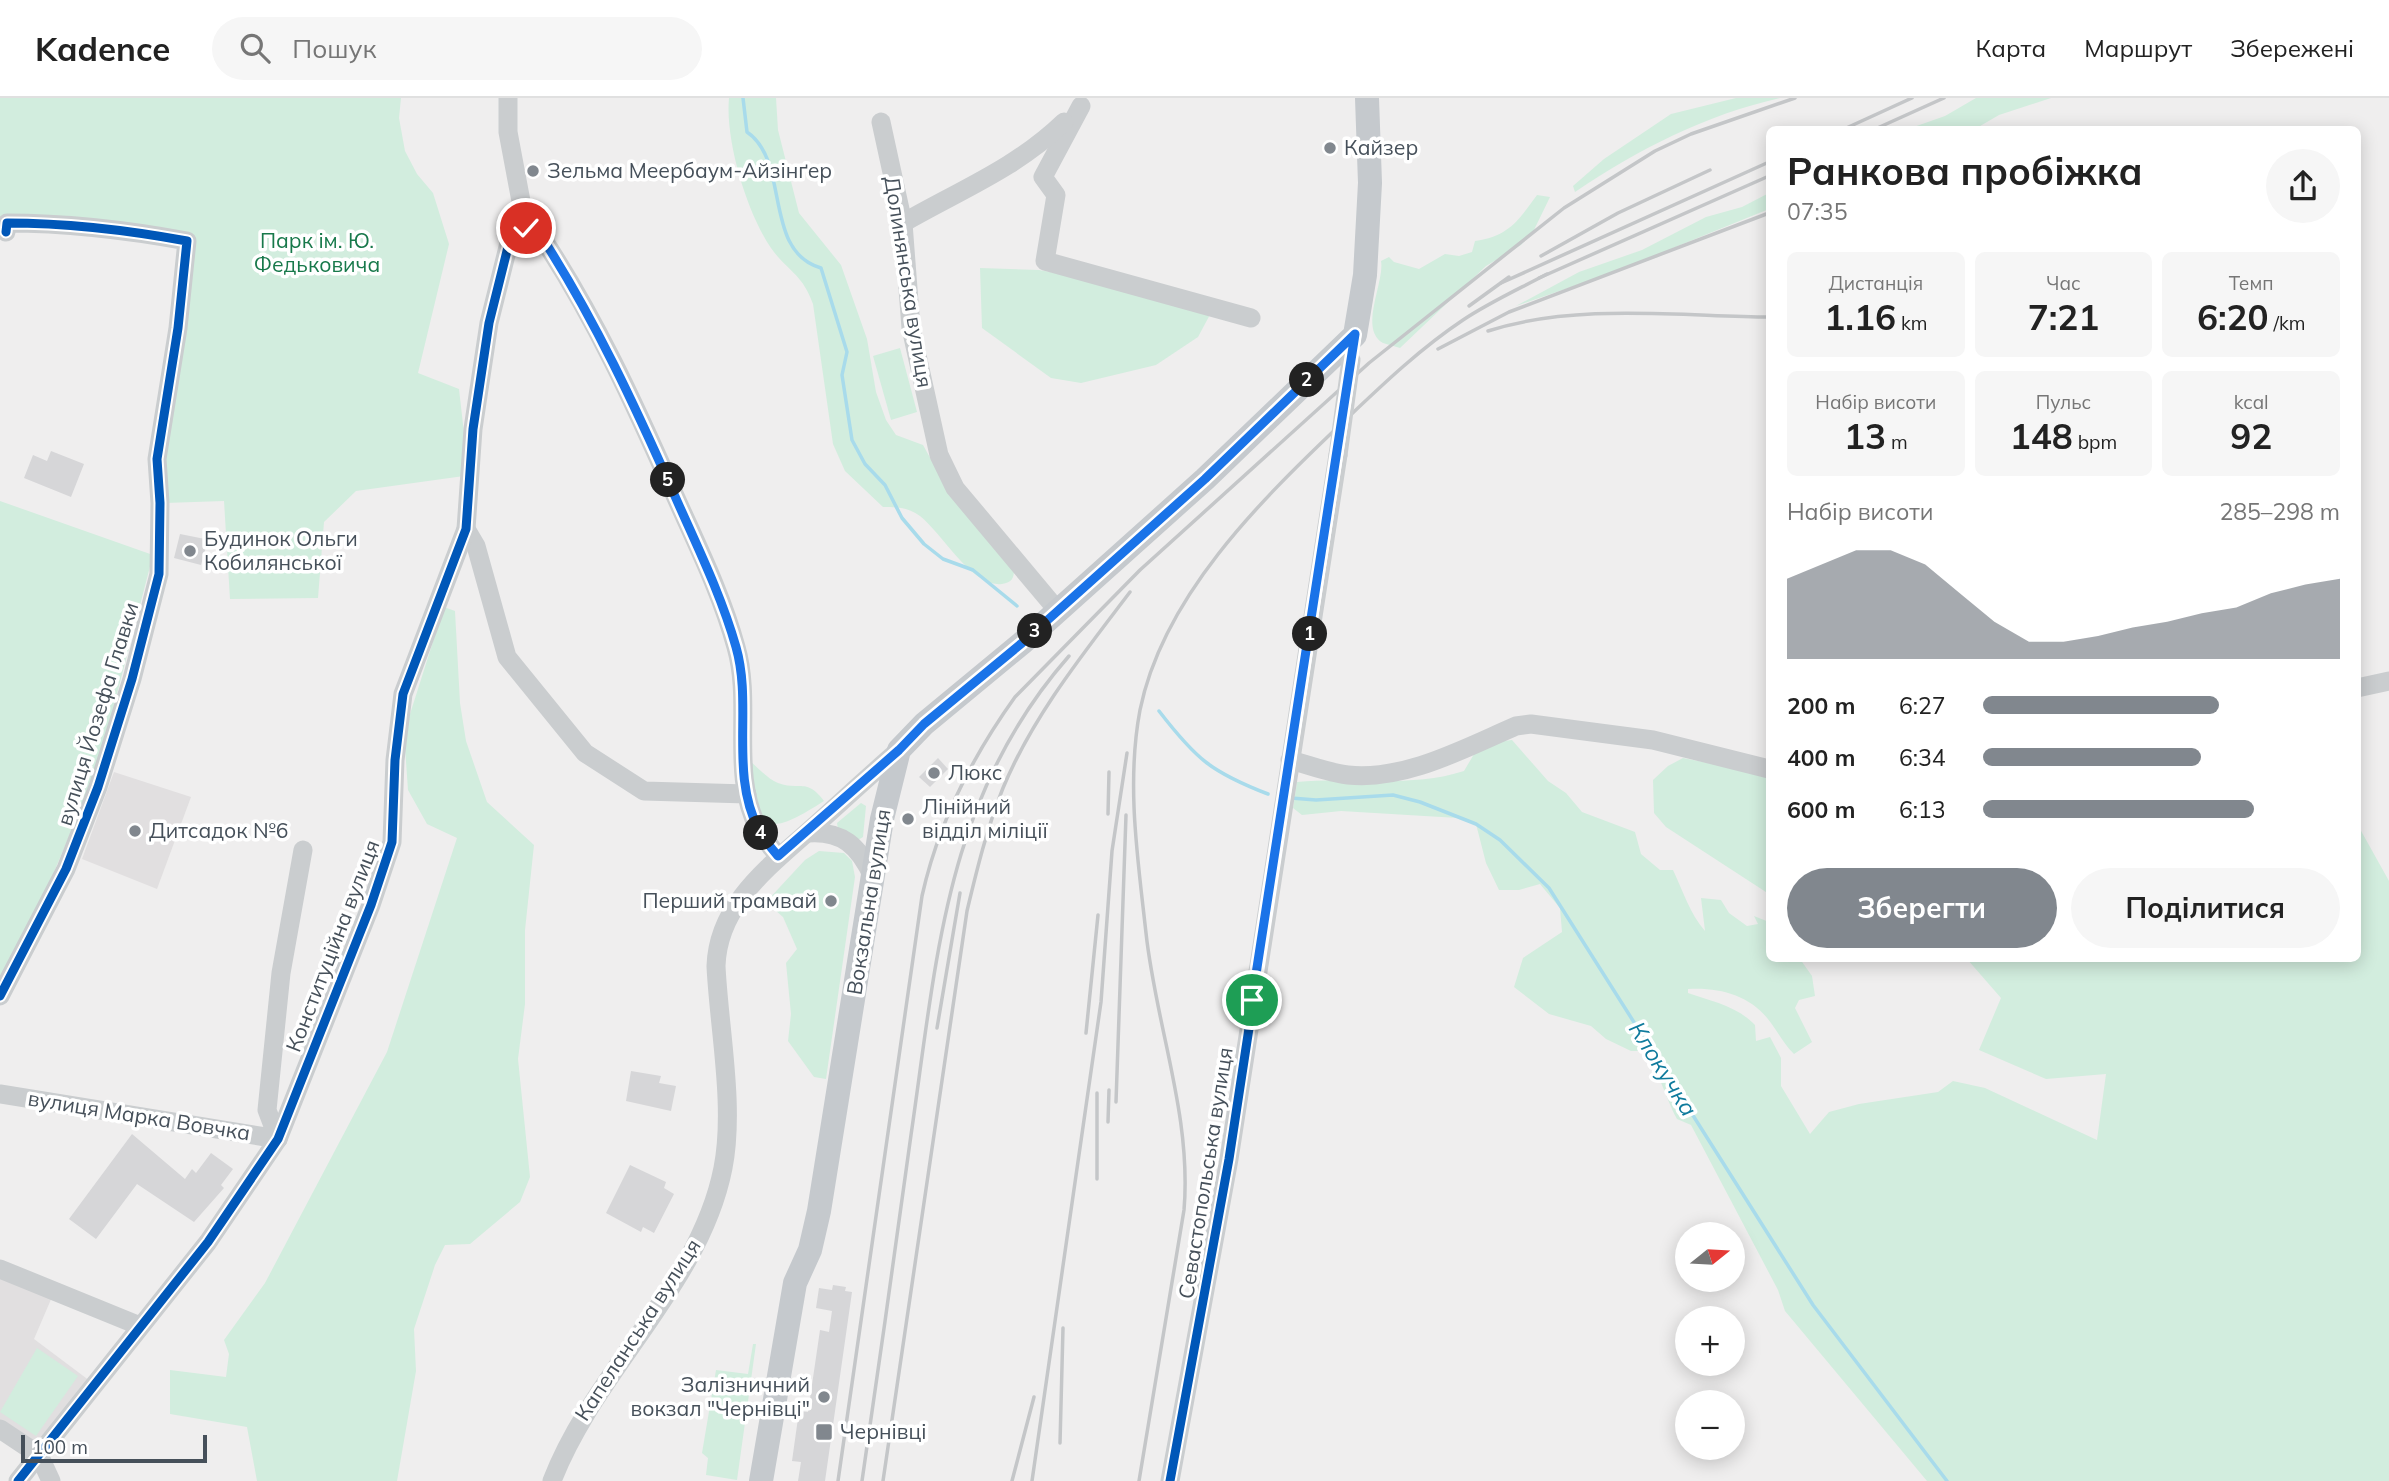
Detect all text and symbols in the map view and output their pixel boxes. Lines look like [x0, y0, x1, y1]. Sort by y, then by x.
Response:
search box [212, 17, 702, 80]
text: Kadence [35, 28, 170, 69]
icon: search [236, 29, 274, 67]
text: Пошук [292, 32, 377, 65]
text: Карта [1976, 33, 2046, 63]
text: Маршрут [2084, 33, 2192, 63]
text: Збережені [2230, 33, 2354, 63]
place label: Кайзер [1344, 134, 1418, 160]
marker: Кайзер [1322, 140, 1338, 156]
text: Ранкова пробіжка [1787, 147, 2143, 195]
button: share [2266, 149, 2340, 223]
place label: Зельма Меербаум-Айзінґер [547, 157, 832, 183]
marker: Зельма Меербаум-Айзінґер [525, 163, 541, 179]
street label: Долинянська вулиця [879, 174, 939, 389]
text: 07:35 [1787, 197, 1847, 226]
pin [496, 198, 556, 258]
icon: check [507, 209, 545, 247]
park label: Парк ім. Ю. Федьковича [254, 227, 380, 277]
text: Дистанція [1829, 271, 1923, 295]
text: Час [2046, 271, 2081, 295]
text: Темп [2229, 271, 2273, 295]
text: 1.16 [1824, 295, 1896, 339]
text: 7:21 [2028, 295, 2099, 339]
text: 6:20 [2197, 295, 2269, 339]
text: km [1896, 311, 1927, 335]
text: /km [2269, 311, 2305, 335]
pin: 2 [1290, 362, 1324, 398]
text: 2 [1301, 367, 1312, 391]
text: Набір висоти [1815, 390, 1936, 414]
text: Пульс [2036, 390, 2091, 414]
text: kcal [2234, 390, 2269, 414]
text: 13 [1844, 414, 1886, 458]
text: 148 [2010, 414, 2073, 458]
text: 92 [2230, 414, 2272, 458]
text: m [1886, 430, 1908, 454]
text: bpm [2073, 430, 2117, 454]
pin: 5 [650, 462, 686, 498]
text: 5 [662, 467, 673, 491]
text: Набір висоти [1787, 497, 1933, 526]
text: 285–298 m [2219, 497, 2340, 526]
place label: Будинок Ольги Кобилянської [204, 525, 358, 575]
marker: Будинок Ольги Кобилянської [182, 543, 198, 559]
street label: вулиця Йозефа Главки [51, 599, 143, 828]
pin: 3 [1018, 614, 1052, 648]
pin: 1 [1292, 616, 1328, 652]
text: 3 [1029, 618, 1040, 642]
text: 1 [1304, 621, 1315, 645]
text: 200 m [1787, 691, 1855, 720]
text: 6:27 [1899, 691, 1946, 720]
text: 400 m [1787, 743, 1855, 772]
text: 6:34 [1899, 743, 1946, 772]
place label: Люкс [948, 759, 1002, 785]
marker: Люкс [926, 765, 942, 781]
place label: Лінійний відділ міліції [922, 793, 1048, 843]
text: 600 m [1787, 795, 1855, 824]
text: 6:13 [1899, 795, 1946, 824]
street label: Вокзальна вулиця [840, 807, 896, 997]
marker: Лінійний відділ міліції [900, 811, 916, 827]
pin: 4 [744, 816, 778, 850]
place label: Дитсадок №6 [149, 817, 288, 843]
text: 4 [755, 820, 766, 844]
marker: Дитсадок №6 [127, 823, 143, 839]
street label: Конституційна вулиця [280, 836, 385, 1055]
button: Зберегти [1787, 868, 2057, 948]
button: Поділитися [2071, 868, 2340, 948]
place label: Перший трамвай [643, 887, 817, 913]
marker: Перший трамвай [823, 893, 839, 909]
pin [1222, 970, 1282, 1030]
icon: arrive [1233, 981, 1271, 1019]
water label: Клокучка [1623, 1016, 1704, 1121]
street label: Севастопольська вулиця [1172, 1045, 1238, 1300]
street label: вулиця Марка Вовчка [26, 1085, 252, 1145]
north arrow [1675, 1222, 1745, 1292]
map controls [1675, 1222, 1745, 1460]
street label: Капеланська вулиця [569, 1234, 706, 1425]
button: + [1675, 1306, 1745, 1376]
place label: Залізничний вокзал "Чернівці" [631, 1371, 810, 1421]
marker: Залізничний вокзал "Чернівці" [816, 1389, 832, 1405]
button: − [1675, 1390, 1745, 1460]
place label: Чернівці [840, 1418, 927, 1444]
marker: Чернівці [814, 1422, 834, 1442]
scale bar [21, 1432, 206, 1464]
text: 100 m [32, 1435, 88, 1459]

